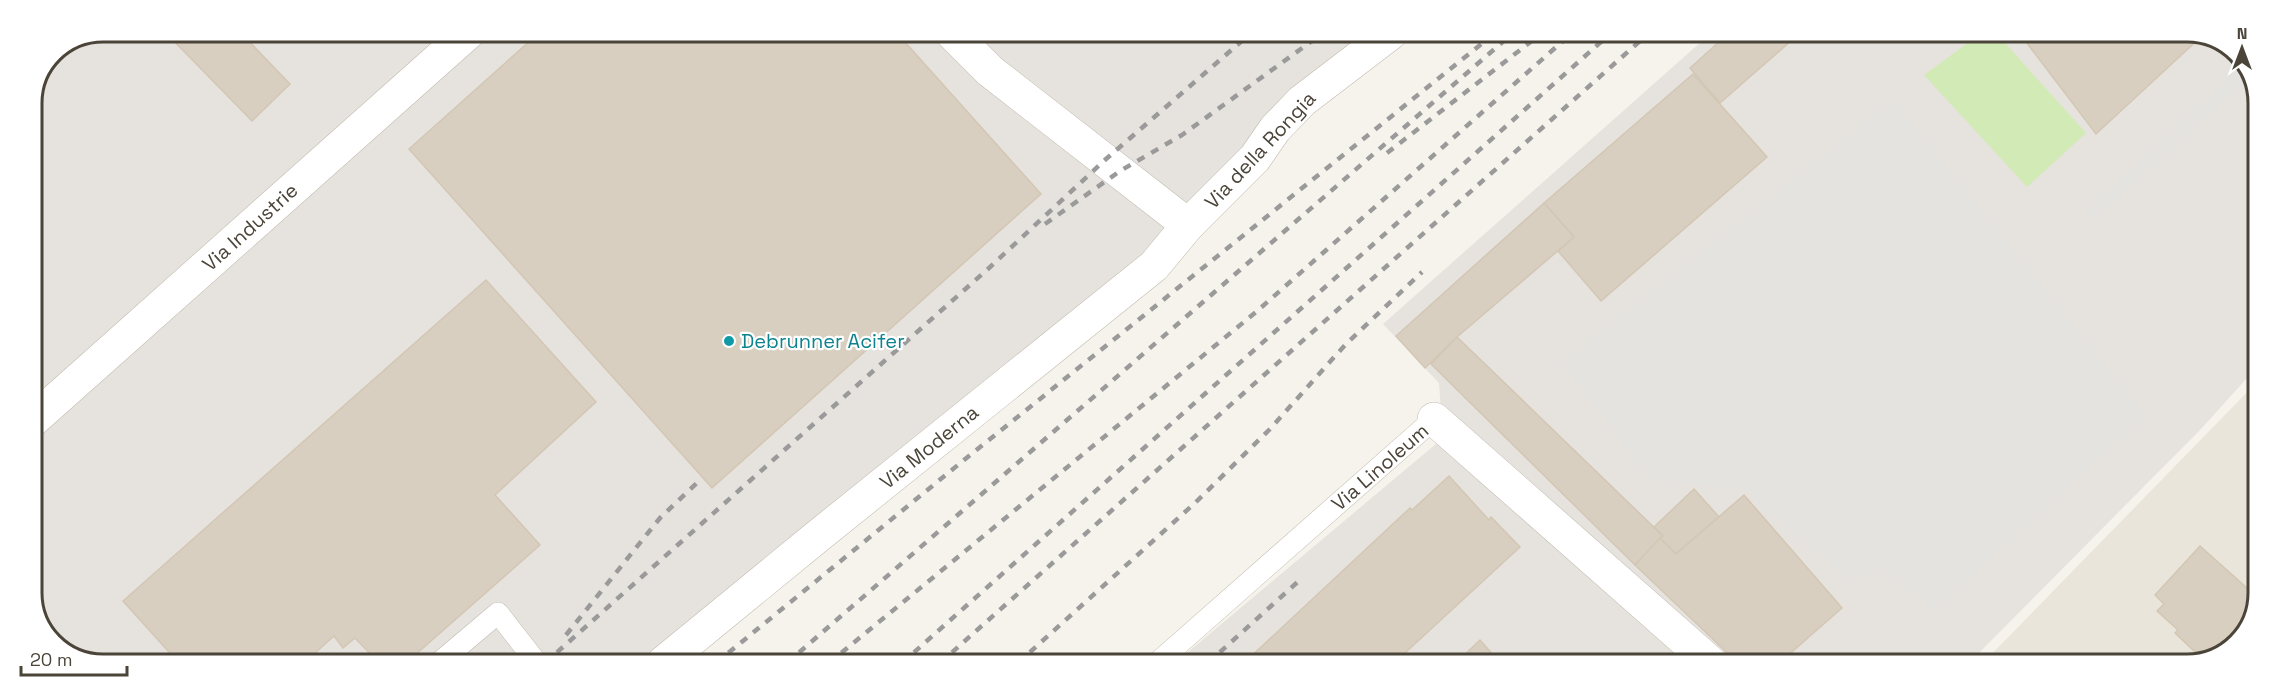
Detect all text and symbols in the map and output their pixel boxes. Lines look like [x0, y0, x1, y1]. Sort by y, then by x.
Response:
north arrow [2212, 18, 2272, 78]
text: N [2237, 23, 2247, 44]
street label: Via della Rongia [1199, 86, 1321, 214]
street label: Via Industrie [197, 177, 303, 277]
place label: Debrunner Acifer [741, 328, 905, 354]
marker: Debrunner Acifer [722, 334, 736, 348]
street label: Via Moderna [874, 399, 984, 495]
street label: Via Linoleum [1326, 418, 1434, 516]
scale bar [21, 639, 128, 677]
text: 20 m [30, 648, 73, 671]

